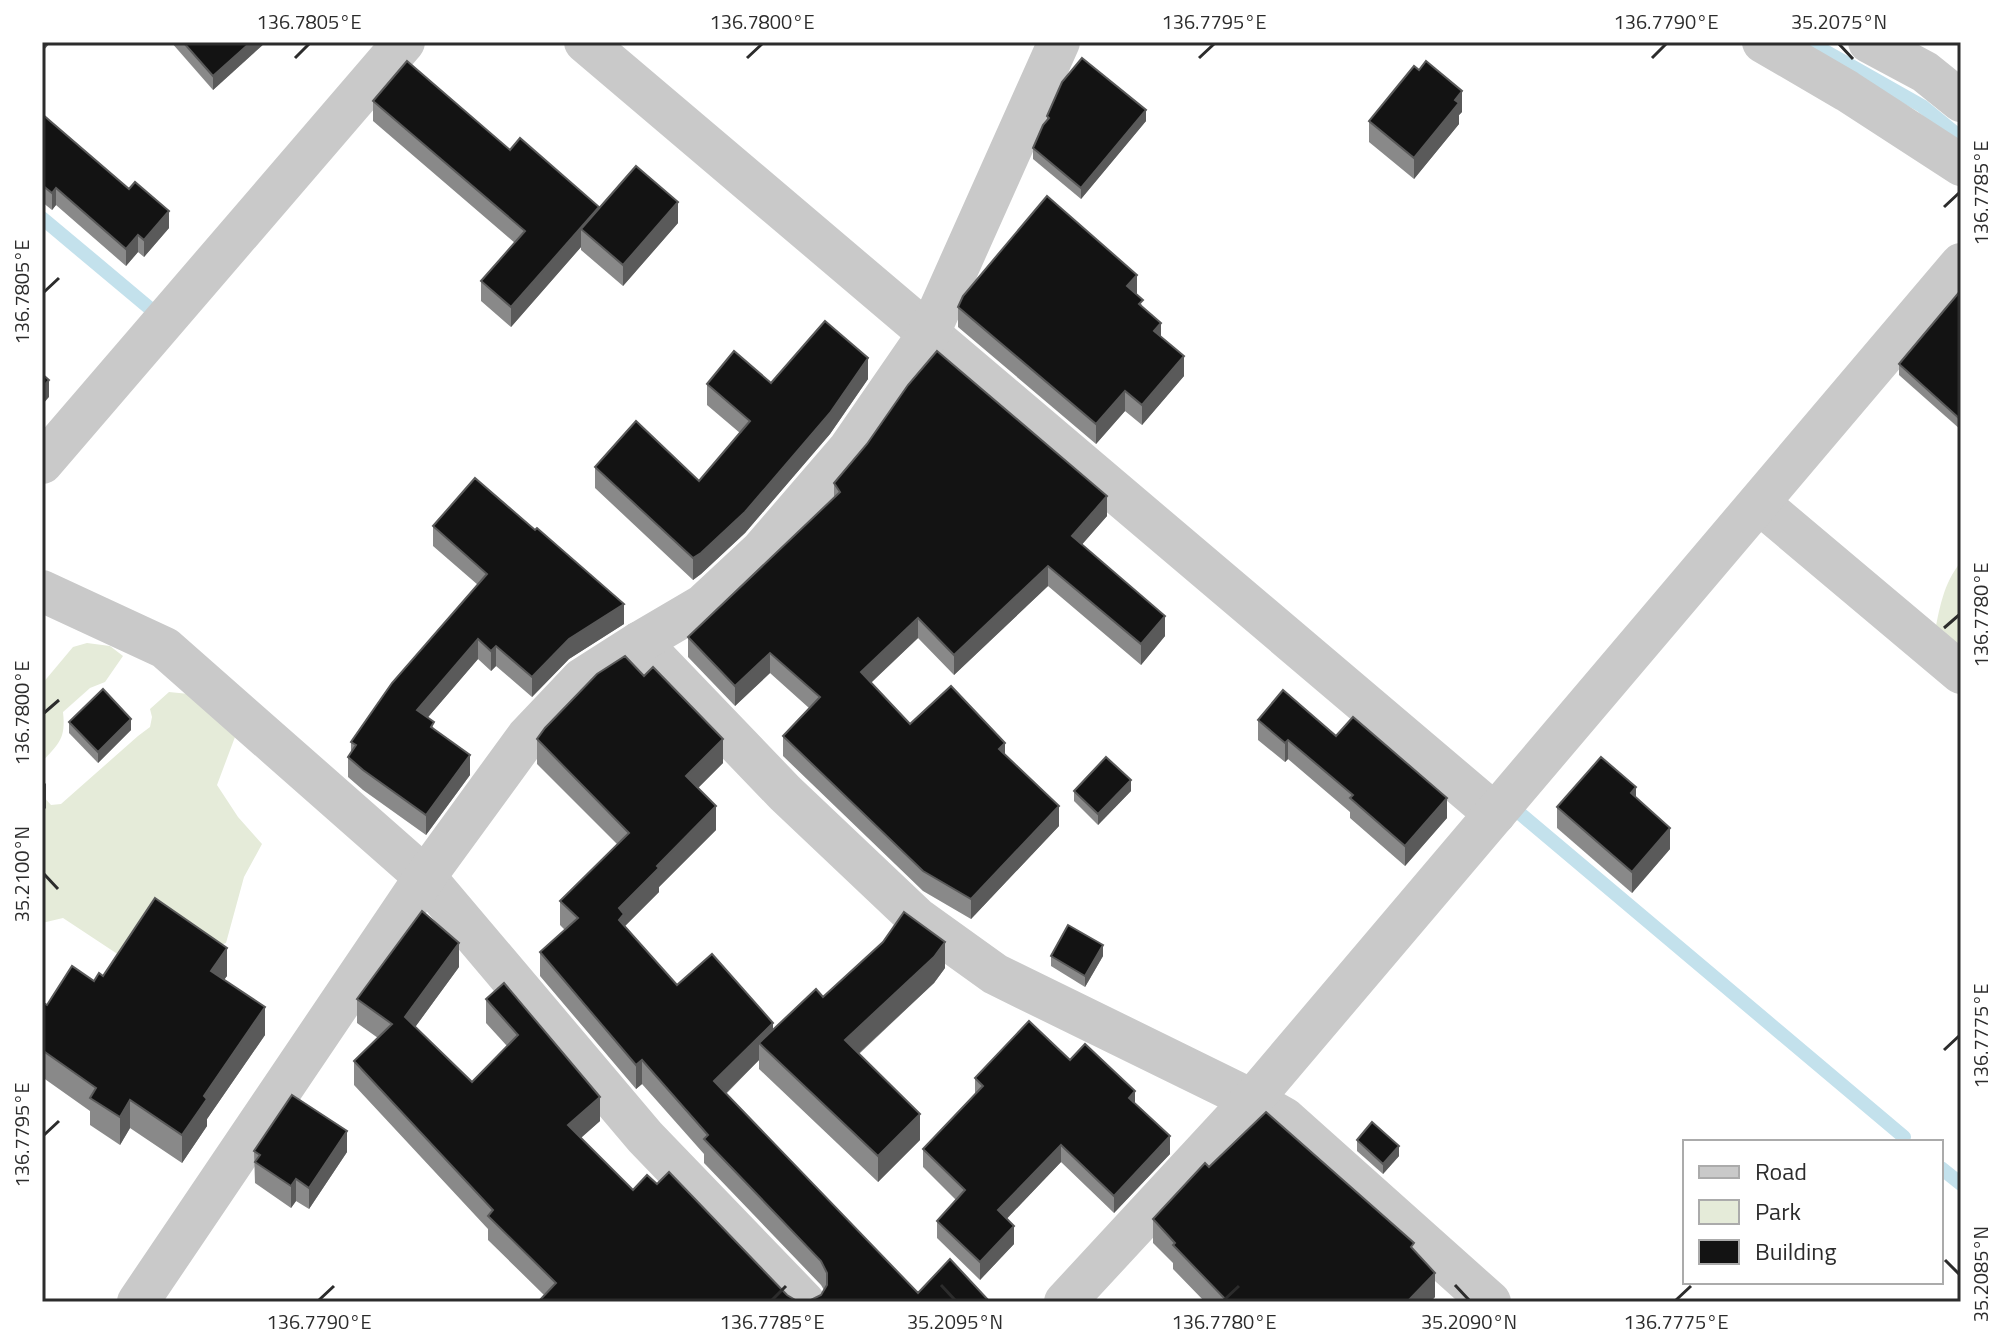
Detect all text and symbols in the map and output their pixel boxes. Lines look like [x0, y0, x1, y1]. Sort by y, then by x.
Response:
text: 136.7805°E [257, 6, 361, 37]
text: 136.7800°E [710, 6, 814, 37]
text: 136.7795°E [1162, 6, 1266, 37]
text: 136.7790°E [1614, 6, 1718, 37]
text: 35.2075°N [1791, 6, 1887, 37]
text: 136.7785°E [1965, 141, 1996, 245]
text: 136.7805°E [6, 240, 37, 344]
text: 136.7780°E [1965, 563, 1996, 667]
text: 136.7800°E [6, 661, 37, 765]
text: 35.2100°N [6, 826, 37, 922]
text: 136.7775°E [1965, 984, 1996, 1088]
text: 136.7795°E [6, 1083, 37, 1187]
legend [1683, 1140, 1943, 1284]
text: Road [1755, 1153, 1807, 1189]
text: Park [1755, 1193, 1801, 1229]
text: 35.2085°N [1965, 1226, 1996, 1322]
text: Building [1755, 1233, 1837, 1269]
text: 136.7790°E [267, 1306, 371, 1337]
text: 136.7785°E [720, 1306, 824, 1337]
text: 35.2095°N [907, 1306, 1003, 1337]
text: 136.7780°E [1172, 1306, 1276, 1337]
text: 35.2090°N [1421, 1306, 1517, 1337]
text: 136.7775°E [1624, 1306, 1728, 1337]

